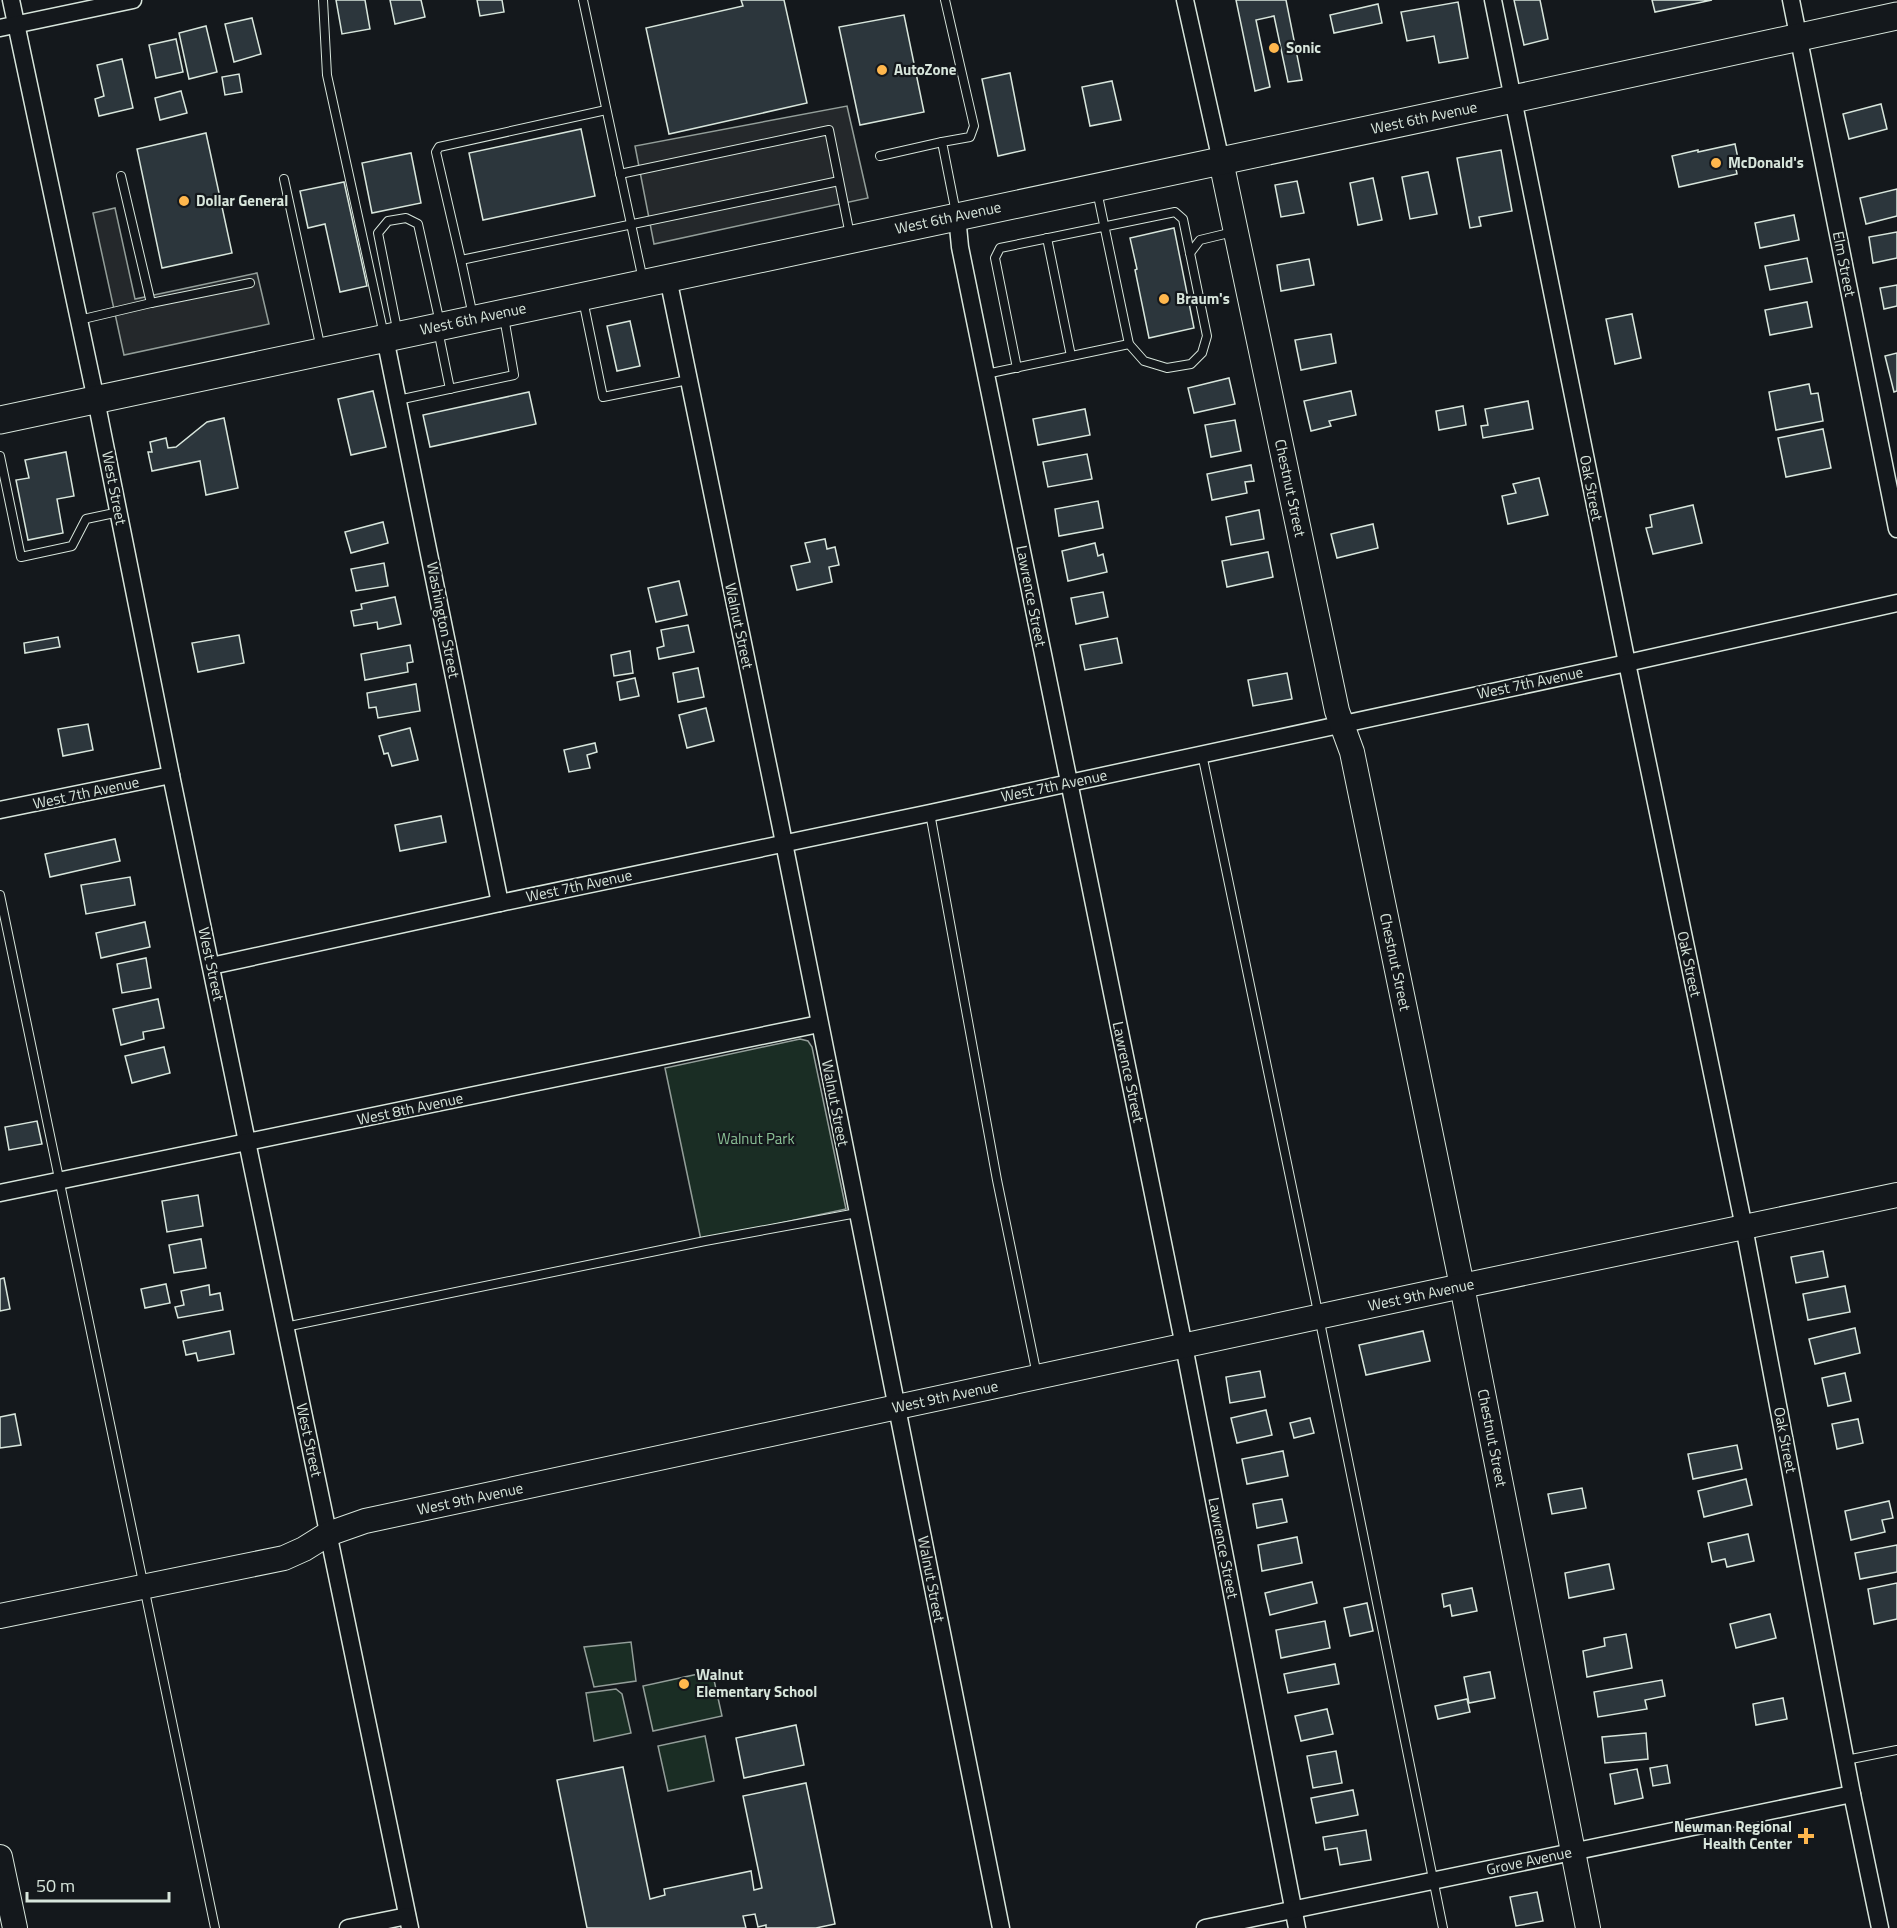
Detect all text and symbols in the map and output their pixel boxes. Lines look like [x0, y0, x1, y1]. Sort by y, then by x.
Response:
place label: Sonic [1286, 36, 1321, 59]
marker: Sonic [1267, 41, 1281, 55]
place label: AutoZone [894, 58, 957, 81]
marker: AutoZone [875, 63, 889, 77]
street label: West 6th Avenue [1369, 95, 1479, 140]
place label: McDonald's [1728, 151, 1804, 174]
marker: McDonald's [1709, 156, 1723, 170]
place label: Dollar General [196, 189, 288, 212]
marker: Dollar General [177, 194, 191, 208]
street label: West 6th Avenue [893, 195, 1003, 240]
street label: Elm Street [1827, 229, 1862, 299]
place label: Braum's [1176, 287, 1230, 310]
marker: Braum's [1157, 292, 1171, 306]
street label: West 6th Avenue [418, 296, 528, 341]
street label: Chestnut Street [1269, 437, 1312, 540]
street label: West Street [96, 449, 133, 528]
street label: Oak Street [1574, 453, 1609, 523]
street label: Lawrence Street [1010, 543, 1053, 649]
street label: Washington Street [421, 560, 466, 681]
street label: Walnut Street [719, 581, 760, 672]
street label: West 7th Avenue [1475, 660, 1585, 705]
street label: West 7th Avenue [999, 763, 1109, 808]
street label: West 7th Avenue [31, 770, 141, 815]
street label: West 7th Avenue [524, 863, 634, 908]
street label: Chestnut Street [1374, 911, 1417, 1014]
street label: West Street [192, 925, 231, 1004]
street label: Oak Street [1671, 929, 1708, 1000]
street label: Lawrence Street [1107, 1019, 1151, 1125]
street label: Walnut Street [816, 1058, 855, 1149]
street label: West 8th Avenue [355, 1086, 465, 1131]
park label: Walnut Park [717, 1127, 795, 1150]
street label: West 9th Avenue [1366, 1272, 1476, 1317]
street label: West 9th Avenue [890, 1374, 1000, 1419]
street label: Chestnut Street [1472, 1387, 1513, 1490]
street label: West Street [290, 1401, 329, 1480]
street label: Oak Street [1768, 1405, 1803, 1475]
street label: West 9th Avenue [415, 1476, 525, 1521]
street label: Lawrence Street [1202, 1495, 1245, 1601]
street label: Walnut Street [912, 1534, 951, 1625]
place label: Walnut Elementary School [696, 1663, 817, 1703]
marker: Walnut Elementary School [677, 1677, 691, 1691]
place label: Newman Regional Health Center [1674, 1815, 1792, 1855]
marker: Newman Regional Health Center [1797, 1827, 1815, 1845]
street label: Grove Avenue [1484, 1840, 1574, 1881]
scale bar [27, 1865, 170, 1903]
text: 50 m [36, 1872, 75, 1899]

